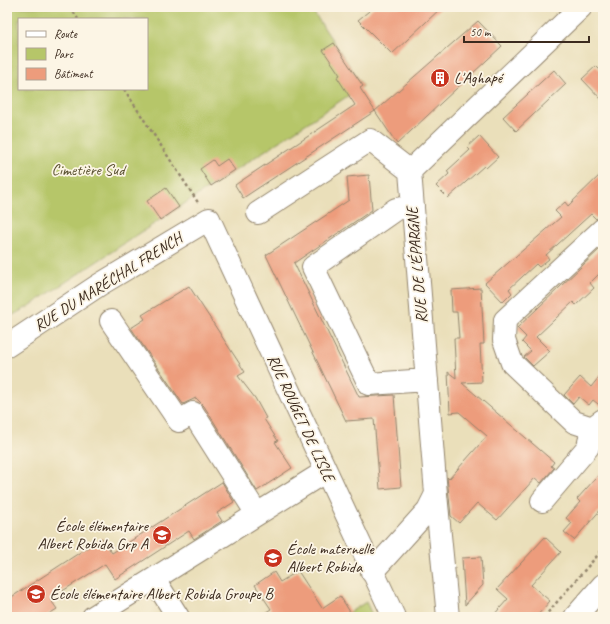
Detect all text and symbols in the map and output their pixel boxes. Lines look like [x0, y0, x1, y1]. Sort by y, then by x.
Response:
legend [18, 18, 148, 90]
scale bar [464, 18, 589, 44]
text: 50 m [470, 24, 492, 40]
text: Route [54, 26, 78, 42]
text: Parc [54, 46, 74, 62]
text: Bâtiment [54, 66, 93, 82]
building icon: L'Aghapé [429, 67, 451, 89]
place label: L'Aghapé [454, 68, 505, 88]
park label: Cimetière Sud [51, 160, 127, 180]
street label: RUE DE L'ÉPARGNE [402, 204, 432, 324]
street label: RUE DU MARÉCHAL FRENCH [30, 227, 188, 336]
street label: RUE ROUGET DE LISLE [263, 351, 340, 487]
place label: École élémentaire Albert Robida Grp A [37, 516, 150, 554]
school or university icon: École élémentaire Albert Robida Grp A [151, 524, 173, 546]
place label: École maternelle Albert Robida [287, 539, 375, 577]
school or university icon: École maternelle Albert Robida [262, 547, 284, 569]
school or university icon: École élémentaire Albert Robida Groupe B [25, 583, 47, 605]
place label: École élémentaire Albert Robida Groupe B [50, 584, 275, 604]

